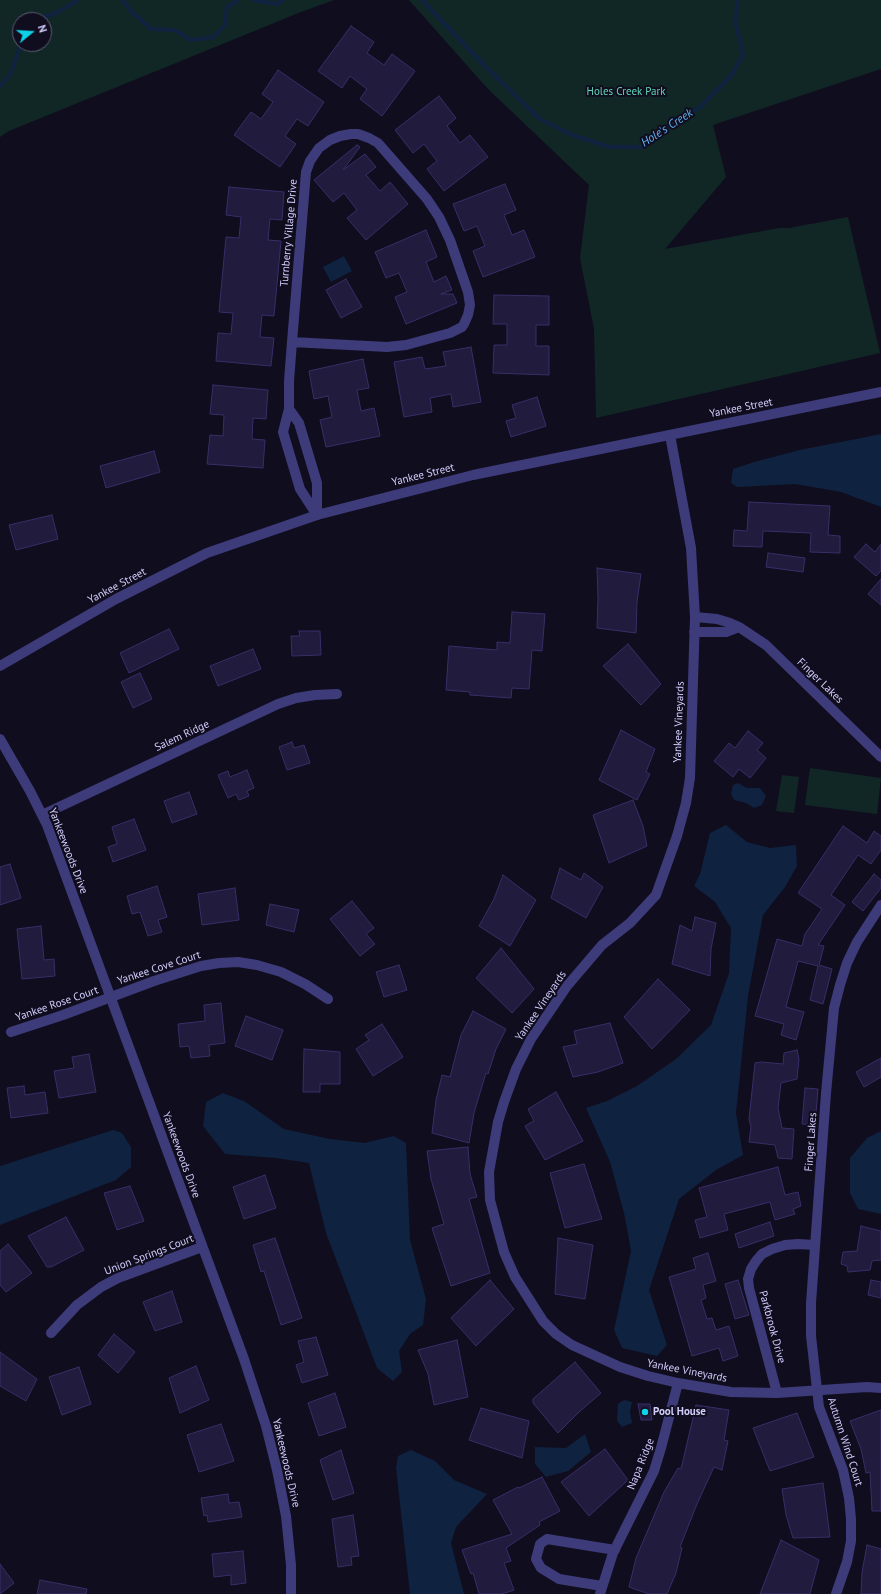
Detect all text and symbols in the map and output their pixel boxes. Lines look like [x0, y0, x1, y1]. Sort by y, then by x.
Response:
north arrow [12, 12, 52, 52]
text: N [35, 23, 50, 34]
park label: Holes Creek Park [587, 85, 665, 99]
water label: Hole's Creek [638, 106, 696, 150]
street label: Turnberry Village Drive [278, 179, 300, 287]
street label: Yankee Street [708, 395, 774, 421]
street label: Yankee Street [390, 461, 456, 489]
street label: Yankee Street [86, 565, 148, 607]
street label: Finger Lakes [794, 656, 846, 706]
street label: Yankee Vineyards [671, 681, 687, 763]
street label: Salem Ridge [153, 718, 211, 754]
street label: Yankeewoods Drive [46, 806, 90, 896]
street label: Yankee Cove Court [116, 948, 202, 988]
street label: Yankee Vineyards [513, 969, 569, 1043]
street label: Yankee Rose Court [14, 984, 100, 1024]
street label: Yankeewoods Drive [159, 1110, 203, 1200]
street label: Finger Lakes [802, 1112, 820, 1172]
street label: Union Springs Court [103, 1232, 195, 1278]
street label: Parkbrook Drive [756, 1289, 788, 1365]
street label: Yankee Vineyards [646, 1357, 728, 1385]
street label: Autumn Wind Court [824, 1396, 866, 1488]
place label: Pool House [653, 1405, 706, 1419]
marker: Pool House [640, 1407, 650, 1417]
street label: Yankeewoods Drive [269, 1417, 303, 1509]
street label: Napa Ridge [625, 1436, 657, 1492]

